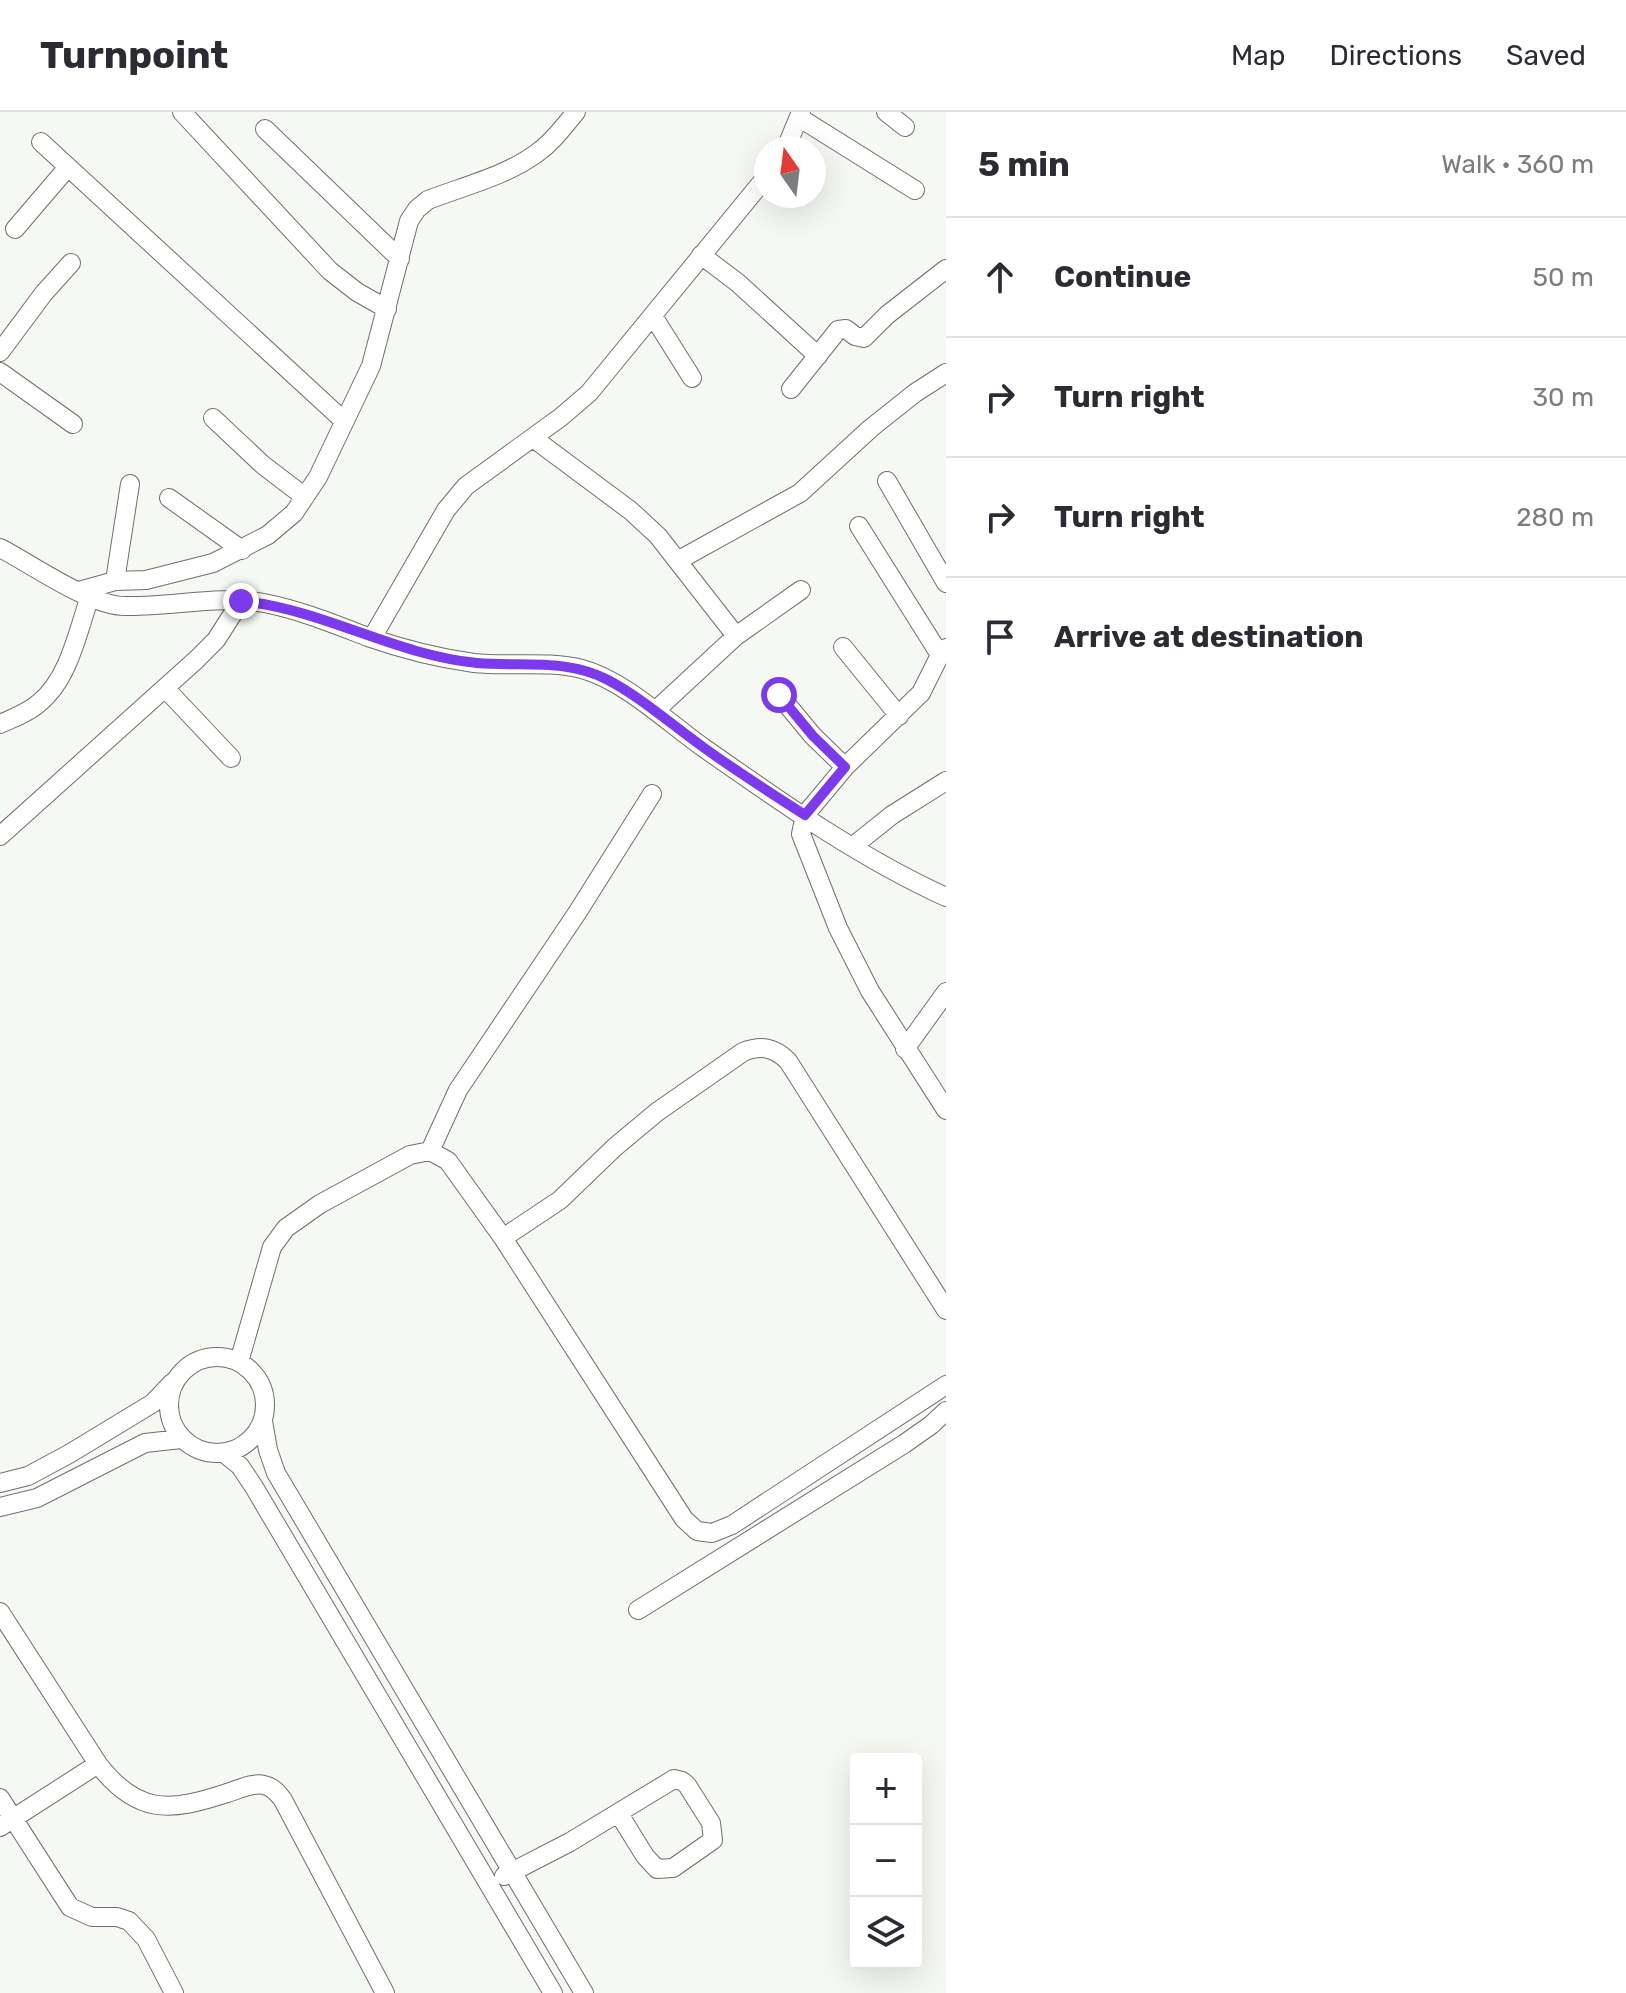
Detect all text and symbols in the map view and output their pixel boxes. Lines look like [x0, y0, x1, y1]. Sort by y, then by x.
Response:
text: Turnpoint [40, 32, 228, 78]
text: Map [1231, 39, 1285, 72]
text: Directions [1329, 39, 1462, 72]
text: Saved [1506, 39, 1586, 72]
north arrow [754, 136, 826, 208]
text: 5 min [978, 144, 1070, 185]
text: Walk · 360 m [1441, 149, 1594, 180]
icon: ahead [978, 255, 1022, 299]
text: Continue [1054, 259, 1191, 295]
text: 50 m [1533, 262, 1594, 293]
icon: right [978, 375, 1022, 419]
text: Turn right [1054, 379, 1205, 415]
text: 30 m [1532, 382, 1594, 413]
icon: right [978, 495, 1022, 539]
text: Turn right [1054, 499, 1205, 535]
text: 280 m [1516, 502, 1594, 533]
route end [223, 583, 259, 619]
icon: arrive [978, 615, 1022, 659]
text: Arrive at destination [1054, 619, 1364, 655]
route start [761, 677, 797, 713]
map controls [850, 1753, 922, 1969]
button: + [850, 1753, 922, 1825]
button: − [850, 1825, 922, 1897]
button: layers [850, 1897, 922, 1969]

